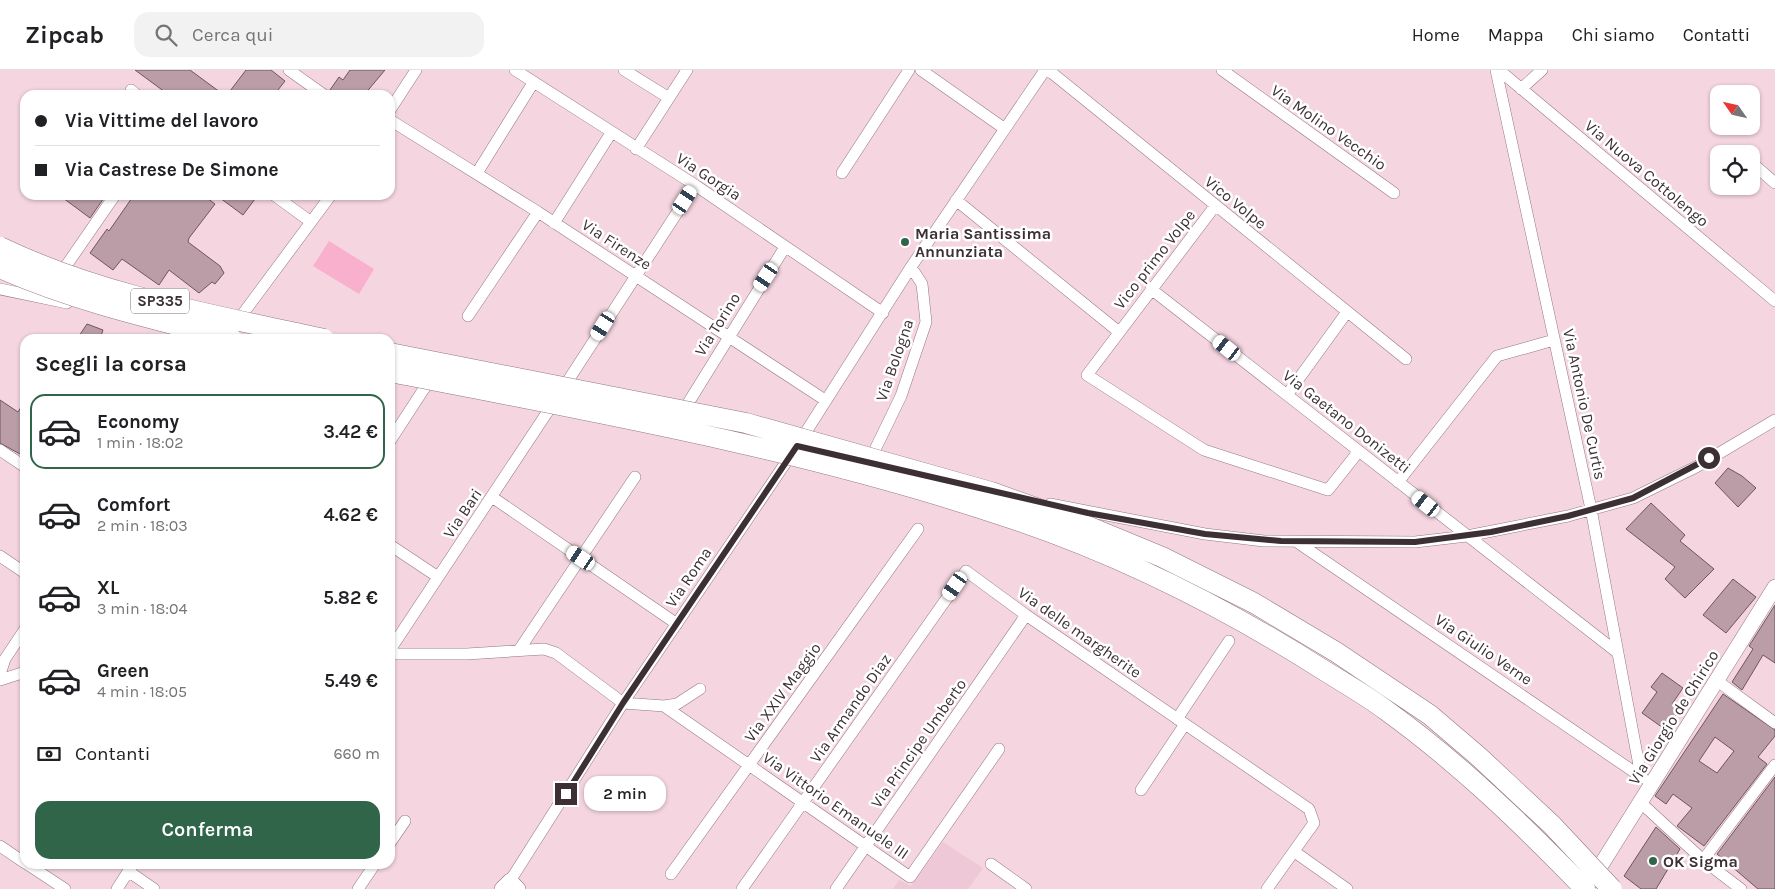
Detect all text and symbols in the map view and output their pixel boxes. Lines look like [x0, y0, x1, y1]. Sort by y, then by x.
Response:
search box [134, 12, 484, 57]
text: Zipcab [25, 21, 104, 49]
icon: search [152, 21, 180, 49]
text: Cerca qui [192, 24, 273, 46]
text: Home [1412, 24, 1460, 46]
text: Mappa [1488, 24, 1544, 46]
text: Chi siamo [1572, 24, 1655, 46]
text: Contatti [1683, 24, 1750, 46]
street label: Via Molino Vecchio [1267, 80, 1390, 174]
north arrow [1710, 85, 1760, 135]
map controls [1710, 85, 1760, 195]
text: Via Vittime del lavoro [65, 110, 258, 132]
street label: Via Nuova Cottolengo [1581, 116, 1712, 231]
button: locate [1710, 145, 1760, 195]
street label: Via Gorgia [673, 148, 745, 204]
text: Via Castrese De Simone [65, 159, 279, 181]
street label: Vico Volpe [1201, 172, 1270, 233]
car [670, 183, 699, 217]
street label: Vico primo Volpe [1110, 206, 1199, 313]
street label: Via Firenze [578, 215, 655, 274]
place label: Maria Santissima Annunziata [915, 224, 1051, 261]
marker: Maria Santissima Annunziata [899, 236, 911, 248]
car [751, 260, 780, 294]
road number: SP335 [131, 288, 189, 314]
street label: Via Torino [691, 289, 744, 359]
car [588, 309, 617, 343]
street label: Via Bologna [872, 317, 917, 404]
street label: Via Antonio De Curtis [1559, 327, 1610, 481]
car [1210, 333, 1243, 363]
text: Scegli la corsa [35, 351, 187, 377]
street label: Via Gaetano Donizetti [1279, 366, 1414, 477]
icon: car [37, 409, 82, 454]
text: Economy [97, 411, 179, 433]
text: 3.42 € [323, 421, 378, 443]
text: 1 min · 18:02 [97, 433, 184, 452]
route start [1698, 447, 1720, 469]
street label: Via Bari [439, 485, 486, 542]
car [1409, 489, 1442, 519]
icon: car [37, 492, 82, 537]
text: Comfort [97, 494, 171, 516]
text: 4.62 € [324, 504, 378, 526]
text: 2 min · 18:03 [97, 516, 188, 535]
car [564, 543, 597, 573]
street label: Via Roma [661, 543, 715, 611]
car [940, 569, 969, 603]
icon: car [37, 575, 82, 620]
text: XL [97, 577, 119, 599]
street label: Via delle margherite [1014, 583, 1145, 682]
text: 5.82 € [323, 587, 378, 609]
text: 3 min · 18:04 [97, 599, 187, 618]
street label: Via Giulio Verne [1431, 610, 1536, 689]
street label: Via XXIV Maggio [740, 639, 825, 746]
street label: Via Giorgio de Chirico [1624, 646, 1723, 788]
street label: Via Armando Diaz [806, 650, 895, 766]
icon: car [37, 658, 82, 703]
text: Green [97, 660, 149, 682]
text: 5.49 € [324, 670, 378, 692]
street label: Via Principe Umberto [867, 675, 970, 812]
text: 4 min · 18:05 [97, 682, 187, 701]
icon: cash [35, 740, 63, 768]
text: Contanti [75, 743, 150, 765]
text: 660 m [333, 744, 380, 763]
street label: Via Vittorio Emanuele III [759, 748, 913, 863]
callout: 2 min [584, 776, 666, 812]
route end [555, 783, 577, 805]
text: 2 min [603, 784, 647, 803]
button: Conferma [35, 801, 380, 859]
place label: OK Sigma [1663, 852, 1738, 871]
marker: OK Sigma [1647, 855, 1659, 867]

